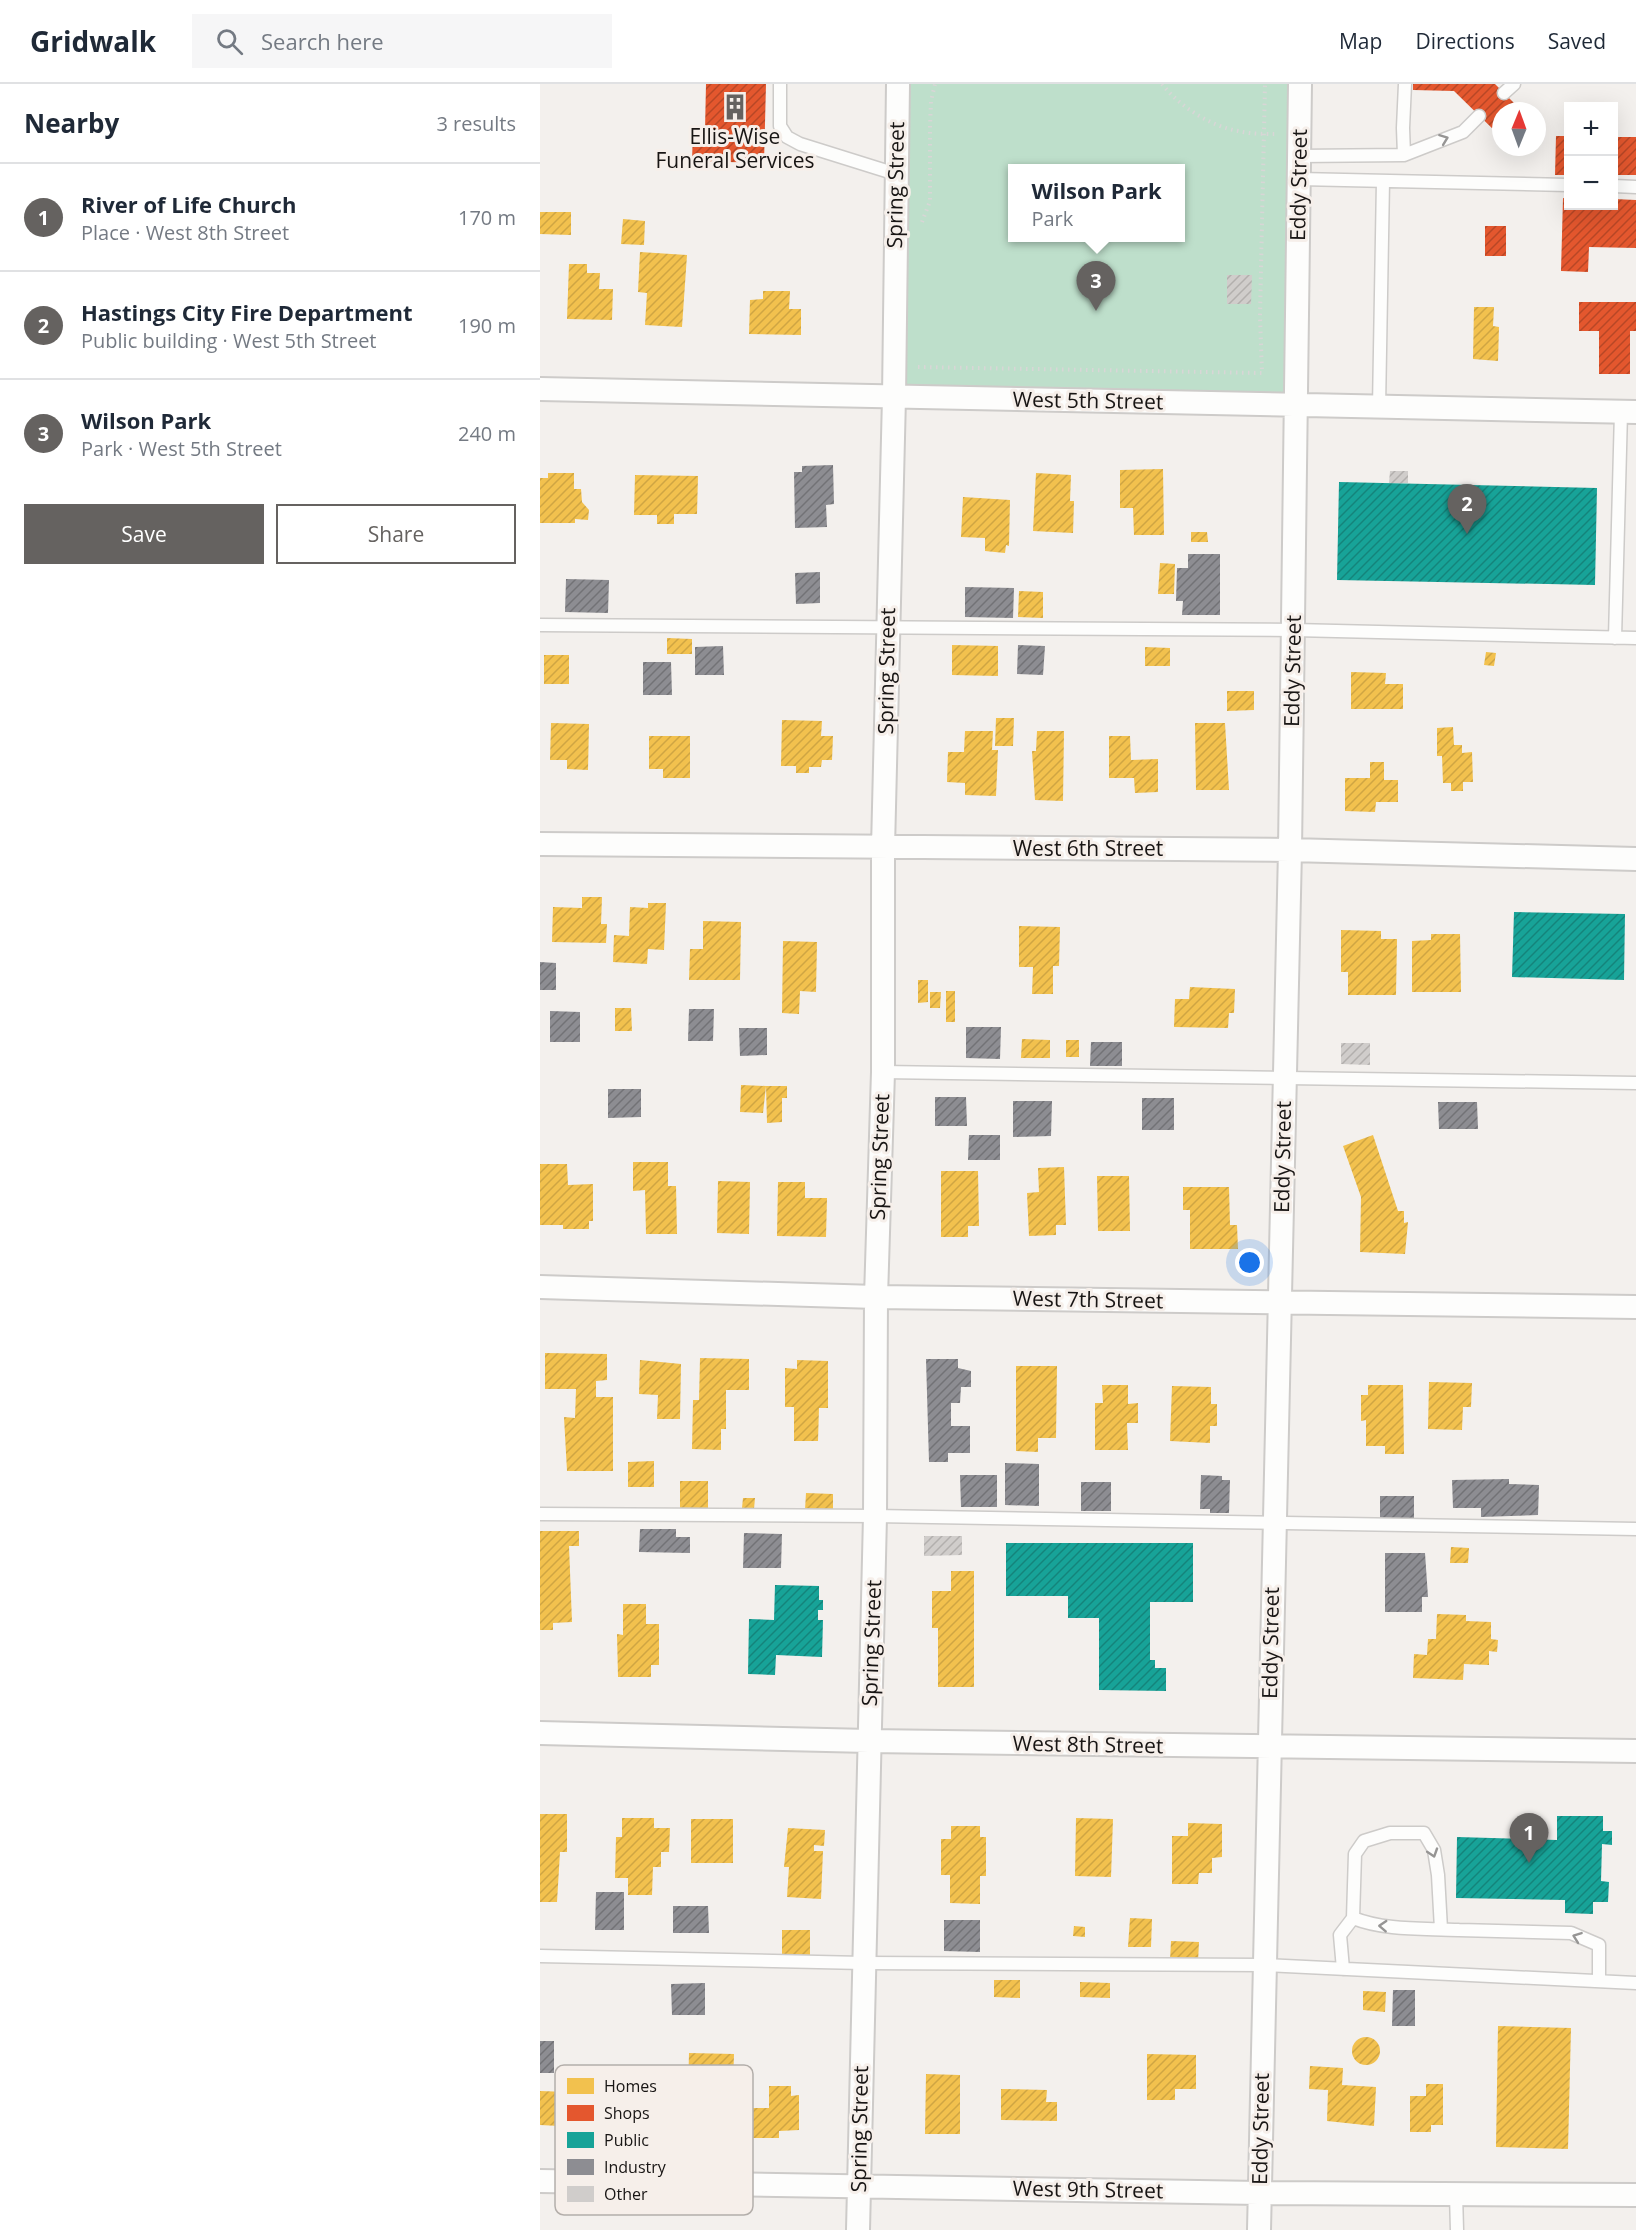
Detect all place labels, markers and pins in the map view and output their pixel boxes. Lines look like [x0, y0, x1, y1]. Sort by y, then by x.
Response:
building icon: Ellis-Wise Funeral Services [720, 92, 750, 122]
place label: Ellis-Wise Funeral Services [656, 122, 814, 174]
pin: 3 [1076, 262, 1116, 311]
pin: 2 [1448, 484, 1486, 534]
pin: 1 [1510, 1814, 1548, 1863]

